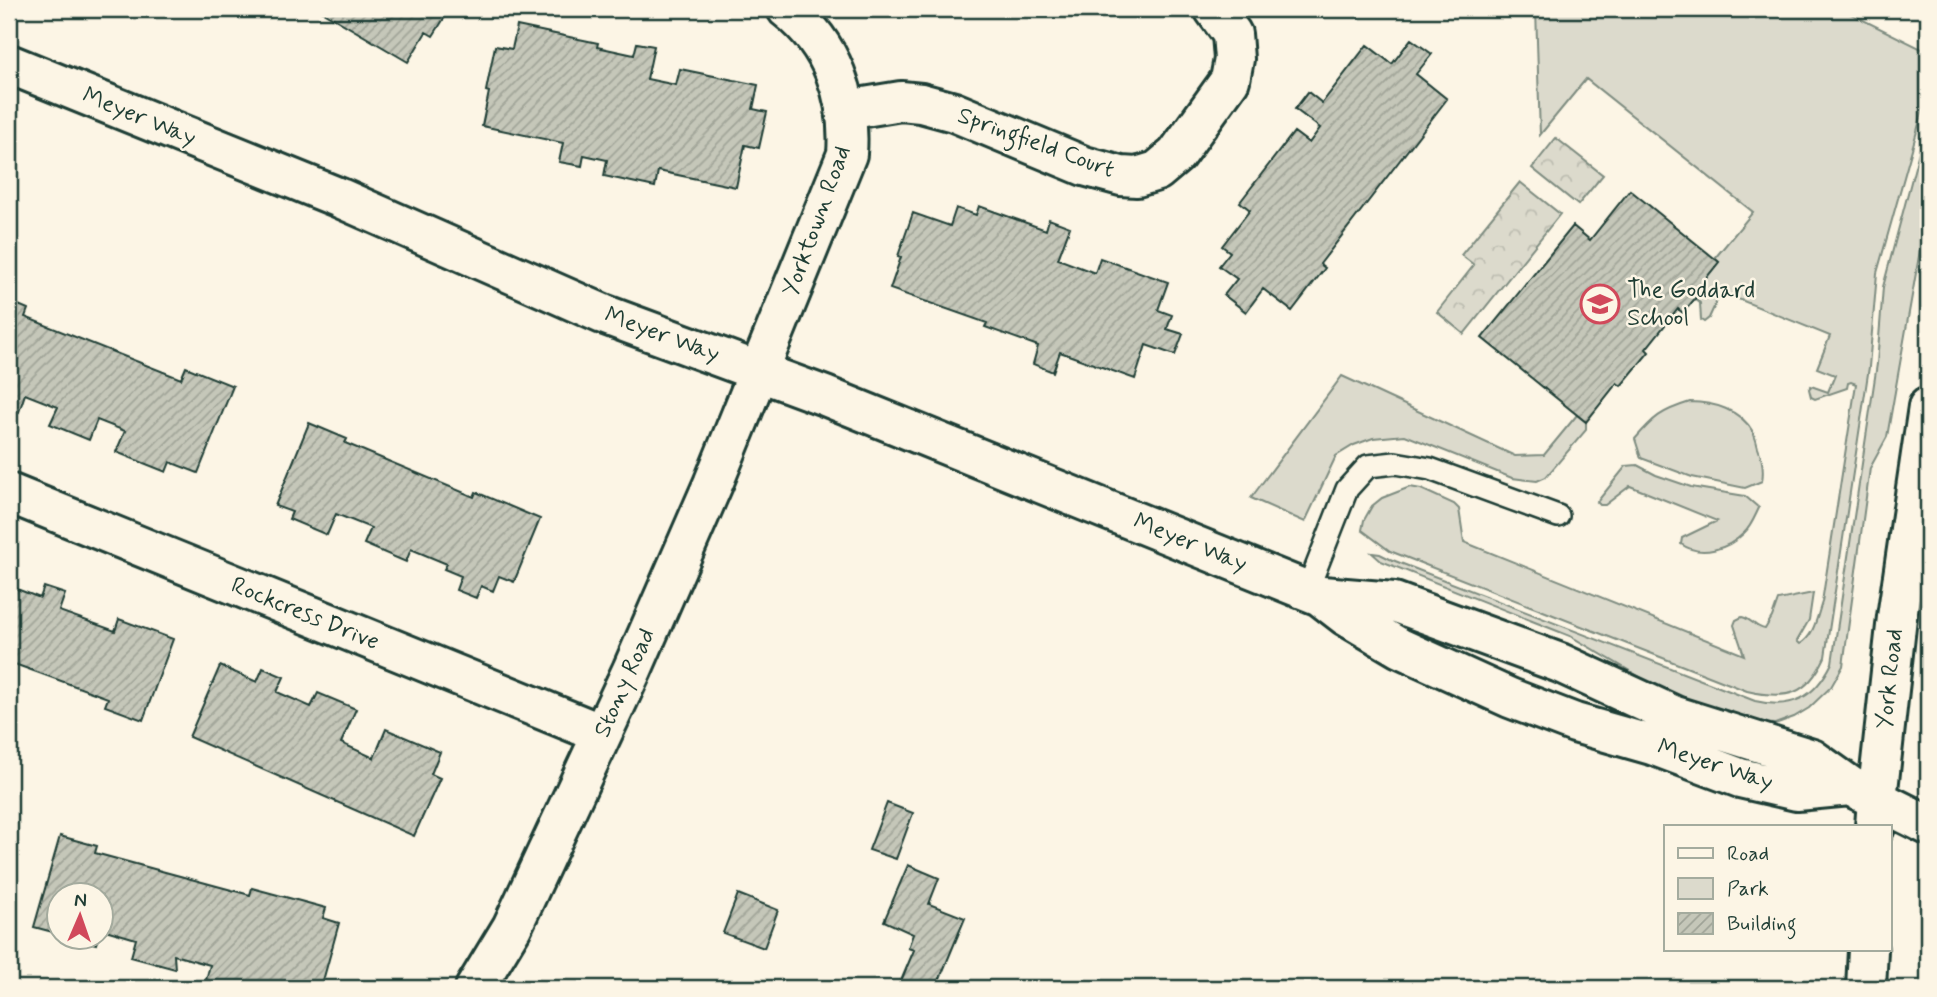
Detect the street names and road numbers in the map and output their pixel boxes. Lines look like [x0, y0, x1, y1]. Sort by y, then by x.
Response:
street label: Meyer Way [78, 80, 200, 154]
street label: Springfield Court [952, 100, 1119, 189]
street label: Yorktown Road [775, 142, 859, 300]
street label: Meyer Way [600, 300, 724, 370]
street label: Meyer Way [1129, 506, 1251, 580]
street label: Rockcress Drive [226, 570, 384, 658]
street label: Stony Road [587, 624, 663, 742]
street label: York Road [1869, 627, 1911, 731]
street label: Meyer Way [1653, 732, 1777, 798]

